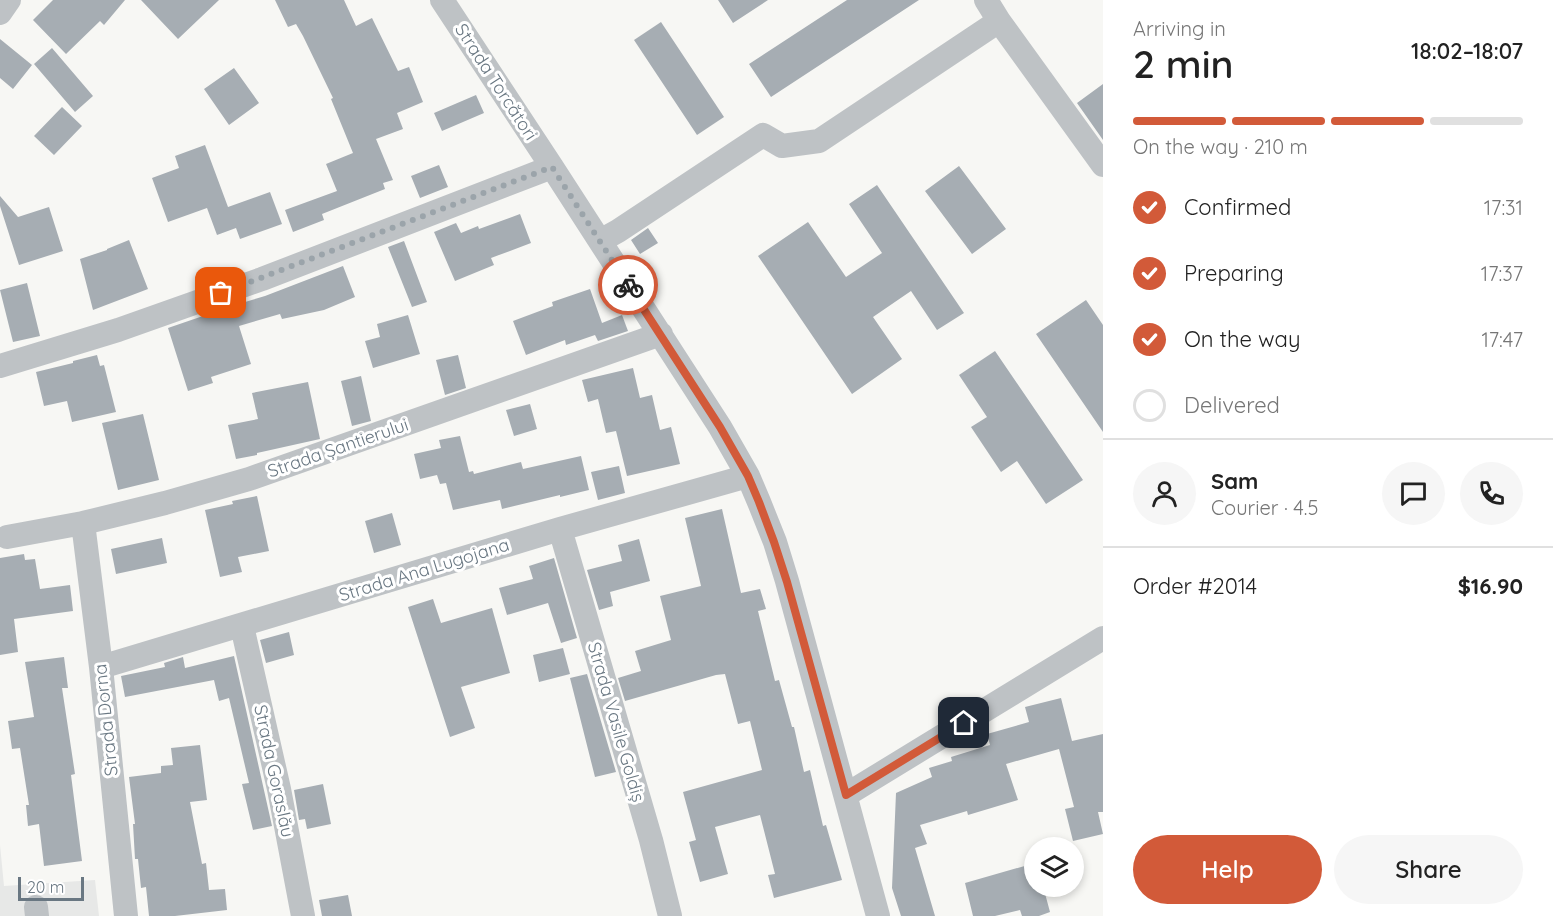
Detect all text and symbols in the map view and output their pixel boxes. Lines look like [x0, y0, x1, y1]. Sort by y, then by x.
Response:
text: Arriving in [1133, 16, 1226, 41]
street label: Strada Torcători [450, 19, 543, 144]
text: 18:02–18:07 [1411, 37, 1523, 65]
text: 2 min [1133, 39, 1234, 88]
text: On the way · 210 m [1133, 134, 1308, 159]
icon: check [1133, 191, 1166, 224]
text: Confirmed [1184, 193, 1291, 221]
text: 17:31 [1484, 195, 1523, 220]
courier [598, 255, 658, 315]
icon: check [1133, 257, 1166, 290]
text: Preparing [1184, 259, 1284, 287]
text: 17:37 [1481, 261, 1523, 286]
pin [195, 267, 246, 318]
icon: bike [612, 269, 645, 302]
icon: bag [204, 276, 237, 309]
icon: check [1133, 323, 1166, 356]
text: On the way [1184, 325, 1300, 353]
text: 17:47 [1481, 327, 1523, 352]
text: Delivered [1184, 391, 1280, 419]
street label: Strada Șantierului [264, 413, 411, 482]
button: person [1133, 462, 1196, 525]
button: chat [1382, 462, 1445, 525]
button: phone [1460, 462, 1523, 525]
text: Sam [1211, 467, 1258, 495]
text: Courier · 4.5 [1211, 495, 1318, 520]
street label: Strada Ana Lugojana [336, 533, 512, 606]
text: Order #2014 [1133, 572, 1257, 600]
text: $16.90 [1458, 572, 1523, 600]
street label: Strada Vasile Goldiș [583, 639, 650, 804]
street label: Strada Dorna [88, 663, 123, 777]
pin [938, 697, 989, 748]
street label: Strada Goraslău [249, 702, 300, 839]
icon: home [947, 706, 980, 739]
button: Help [1133, 835, 1322, 904]
button: Share [1334, 835, 1523, 904]
map controls [1024, 837, 1084, 897]
button: layers [1024, 837, 1084, 897]
scale bar [18, 874, 84, 902]
text: 20 m [27, 877, 64, 897]

